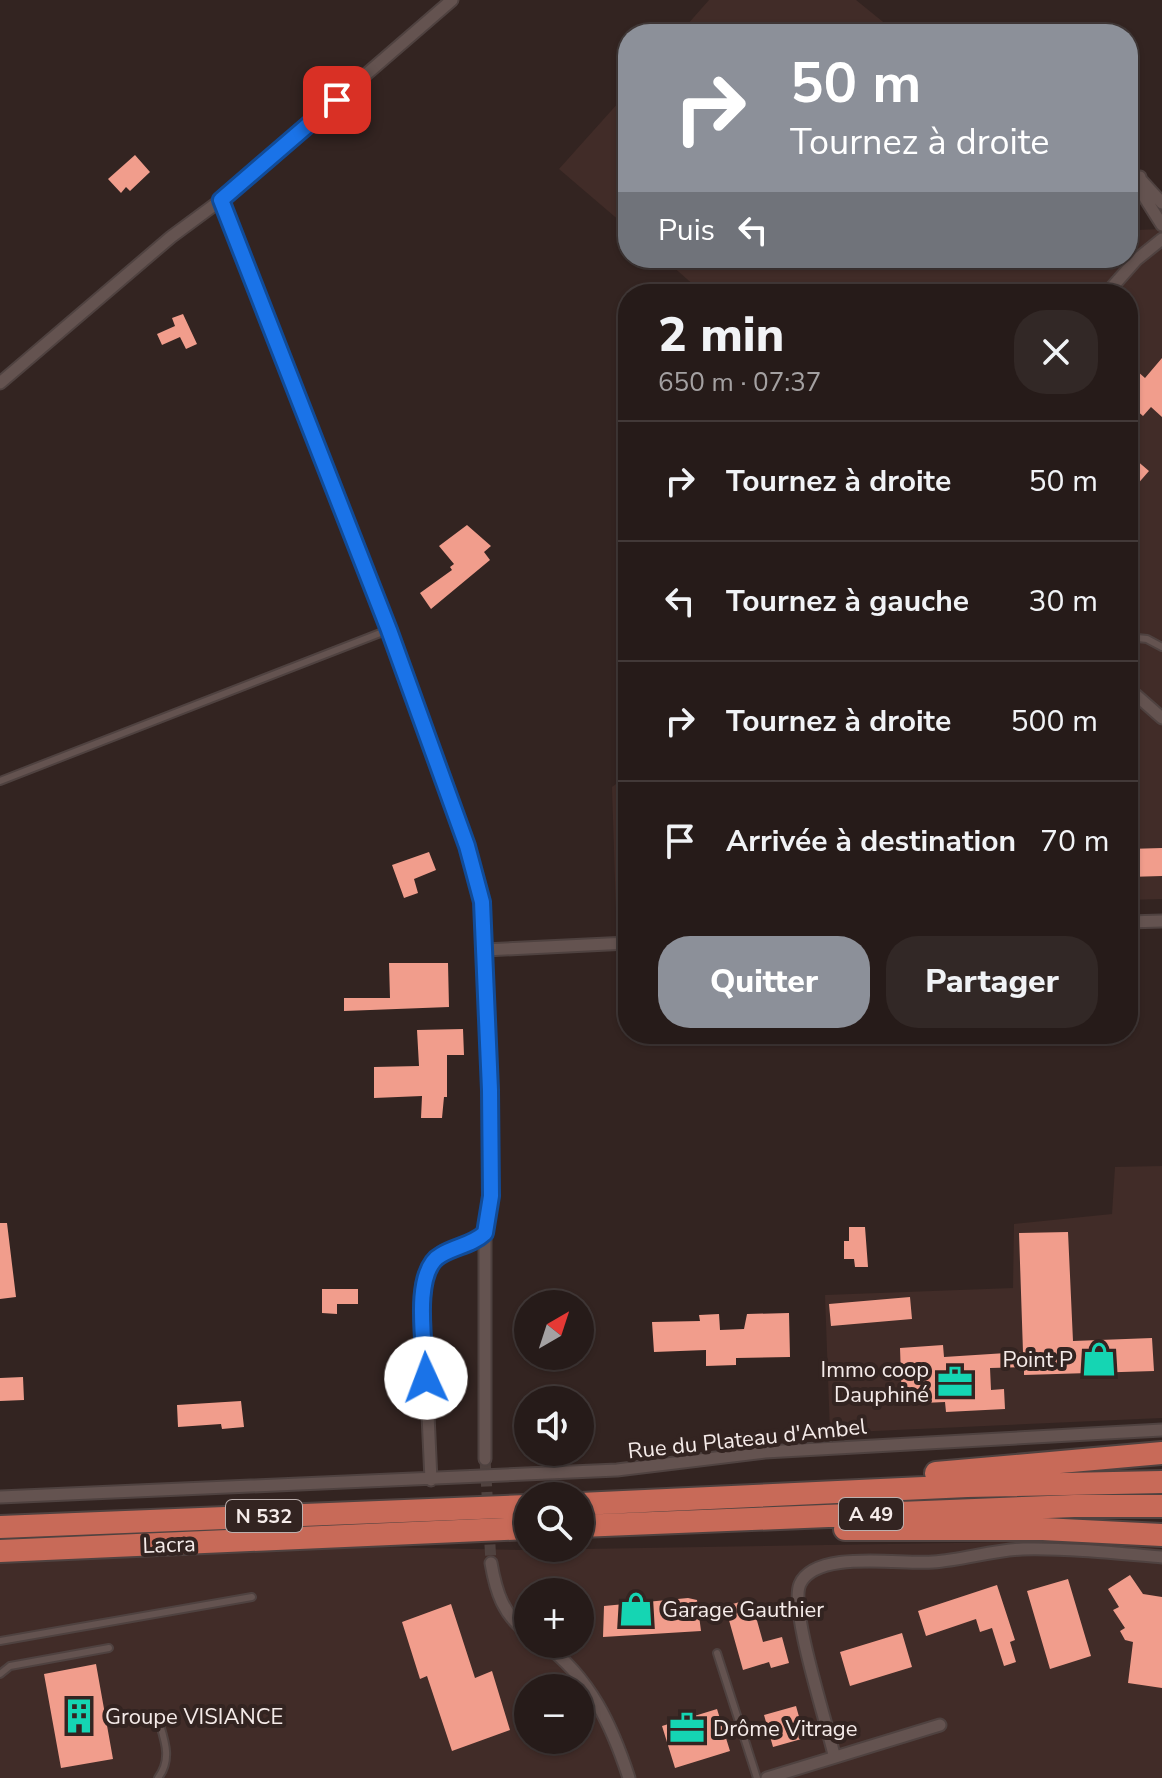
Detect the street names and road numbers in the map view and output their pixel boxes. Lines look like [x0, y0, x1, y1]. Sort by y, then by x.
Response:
street label: Rue du Plateau d'Ambel [626, 1411, 868, 1466]
road number: A 49 [839, 1498, 903, 1530]
road number: N 532 [226, 1500, 302, 1532]
street label: Lacra [142, 1529, 196, 1561]

